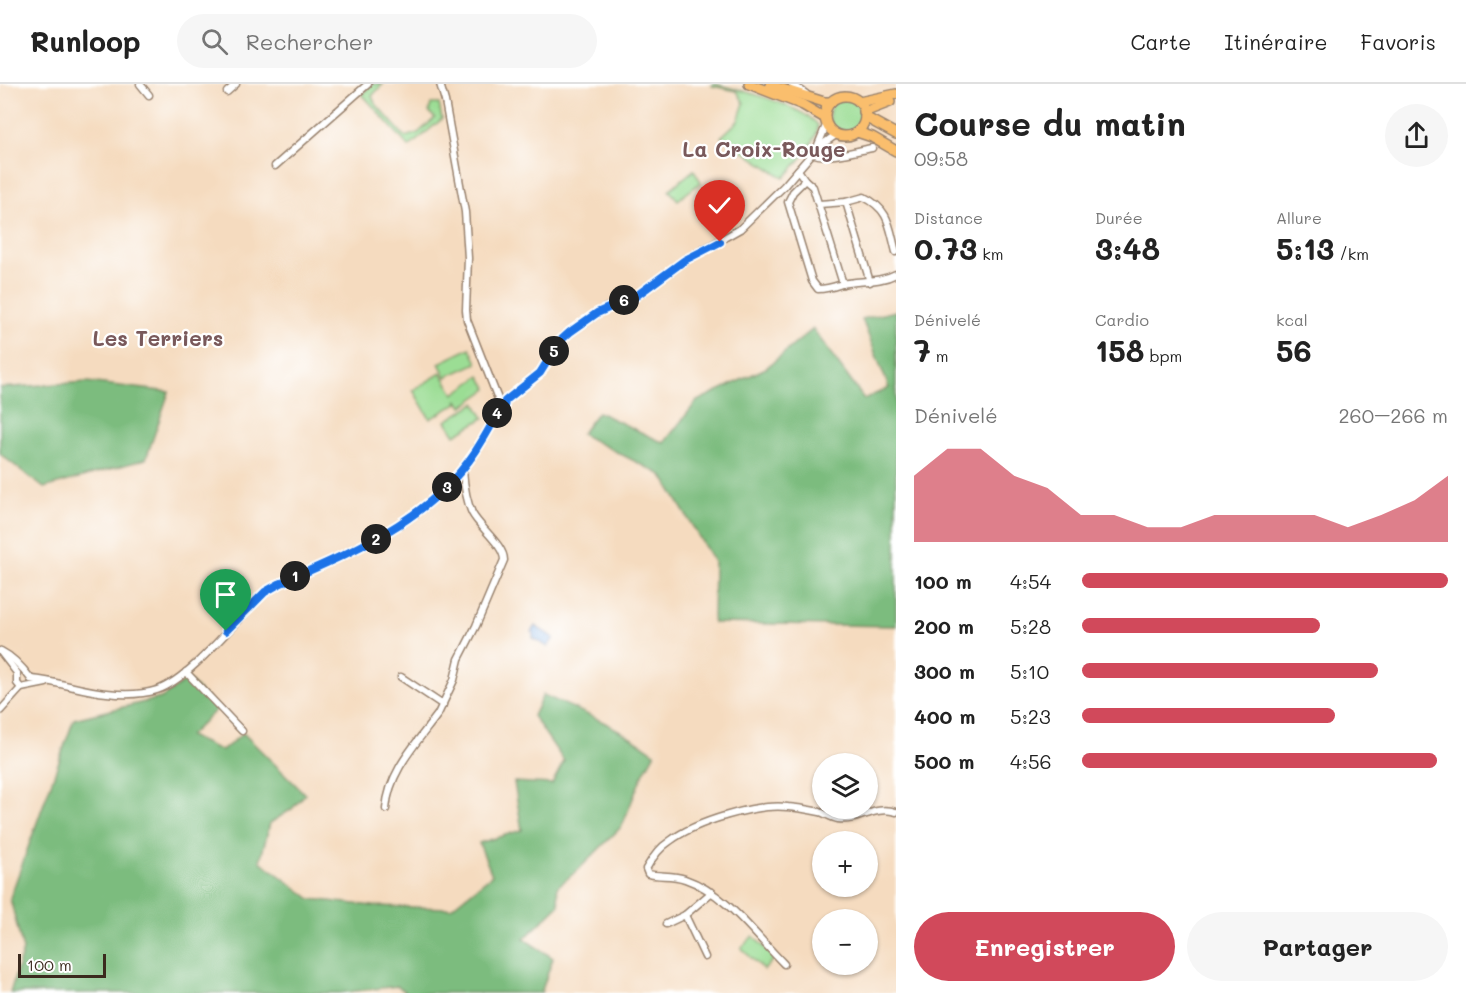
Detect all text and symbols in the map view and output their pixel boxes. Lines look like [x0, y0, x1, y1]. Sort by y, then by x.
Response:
search box [177, 14, 597, 68]
text: Runloop [30, 23, 141, 59]
icon: search [198, 25, 231, 58]
text: Rechercher [246, 27, 373, 56]
text: Carte [1130, 28, 1191, 55]
text: Itinéraire [1224, 28, 1327, 55]
text: Favoris [1360, 28, 1436, 55]
text: Course du matin [914, 101, 1186, 144]
button: share [1385, 104, 1448, 167]
district label: La Croix-Rouge [682, 135, 846, 162]
text: 09:58 [914, 145, 968, 171]
pin [694, 180, 745, 242]
icon: check [703, 189, 736, 222]
text: Distance [914, 207, 983, 228]
text: Durée [1095, 207, 1143, 228]
text: Allure [1276, 207, 1322, 228]
text: 0.73 [914, 228, 977, 268]
text: 3:48 [1095, 228, 1160, 268]
text: 5:13 [1276, 228, 1334, 268]
text: km [977, 243, 1004, 264]
text: /km [1334, 243, 1369, 264]
pin: 6 [609, 285, 639, 315]
text: 6 [619, 289, 629, 310]
text: Dénivelé [914, 309, 981, 330]
text: Cardio [1095, 309, 1149, 330]
text: kcal [1276, 309, 1308, 330]
district label: Les Terriers [93, 324, 223, 351]
text: 7 [914, 330, 931, 370]
text: 158 [1095, 330, 1144, 370]
text: 56 [1276, 330, 1312, 370]
pin: 5 [539, 336, 569, 366]
text: 5 [549, 340, 559, 361]
text: m [931, 345, 949, 366]
text: bpm [1144, 345, 1182, 366]
pin: 4 [482, 398, 512, 428]
text: 4 [492, 402, 502, 423]
text: Dénivelé [914, 402, 998, 428]
text: 260–266 m [1338, 402, 1448, 428]
pin: 3 [432, 472, 462, 502]
text: 3 [442, 476, 452, 497]
pin: 2 [361, 524, 391, 554]
text: 2 [372, 528, 380, 549]
pin: 1 [280, 561, 310, 591]
text: 1 [291, 565, 299, 586]
text: 100 m [914, 568, 972, 594]
text: 4:54 [1010, 568, 1051, 594]
pin [200, 569, 251, 631]
icon: arrive [209, 578, 242, 611]
text: 200 m [914, 613, 974, 639]
text: 5:28 [1010, 613, 1051, 639]
text: 300 m [914, 658, 975, 684]
text: 5:10 [1010, 658, 1049, 684]
text: 400 m [914, 703, 975, 729]
text: 5:23 [1010, 703, 1051, 729]
text: 500 m [914, 748, 974, 774]
text: 4:56 [1010, 748, 1052, 774]
map controls [812, 753, 878, 975]
button: layers [812, 753, 878, 819]
button: + [812, 831, 878, 897]
button: − [812, 909, 878, 975]
button: Enregistrer [914, 912, 1175, 981]
button: Partager [1187, 912, 1448, 981]
scale bar [18, 951, 106, 978]
text: 100 m [27, 954, 72, 975]

